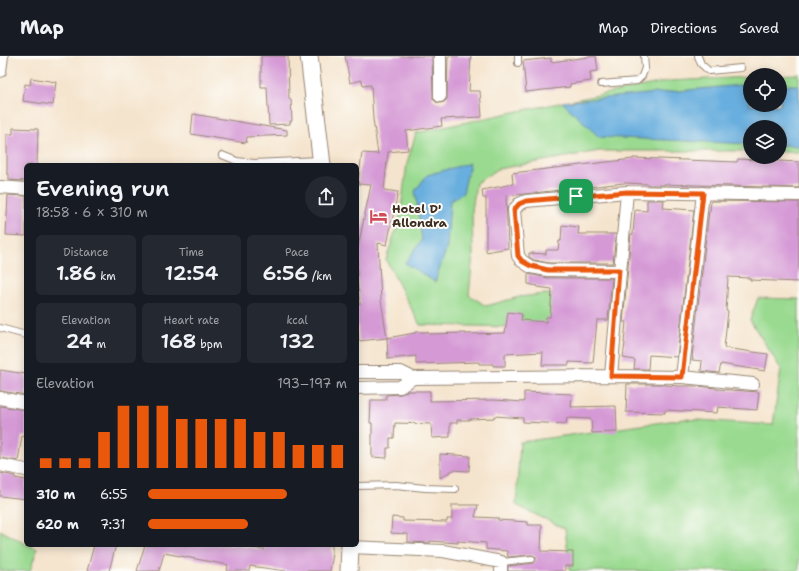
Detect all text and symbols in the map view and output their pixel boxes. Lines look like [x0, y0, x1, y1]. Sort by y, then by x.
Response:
text: Map [20, 15, 64, 40]
text: Map [599, 19, 629, 37]
text: Directions [651, 19, 717, 37]
text: Saved [739, 19, 779, 37]
map controls [743, 68, 787, 164]
button: locate [743, 68, 787, 112]
button: layers [743, 120, 787, 164]
text: Evening run [36, 174, 169, 203]
button: share [305, 176, 347, 218]
pin [559, 179, 593, 213]
icon: arrive [565, 185, 587, 207]
place label: Hotel D' Allondra [392, 201, 448, 231]
text: 18:58 · 6 × 310 m [36, 204, 148, 221]
hotel icon: Hotel D' Allondra [369, 206, 389, 226]
text: Distance [63, 245, 108, 260]
text: Time [179, 245, 204, 260]
text: Pace [285, 245, 309, 260]
text: 1.86 [56, 260, 96, 286]
text: 12:54 [165, 260, 218, 286]
text: 6:56 [263, 260, 308, 286]
text: km [96, 269, 116, 284]
text: /km [308, 269, 332, 284]
text: Elevation [61, 313, 110, 328]
text: Heart rate [163, 313, 220, 328]
text: kcal [286, 313, 308, 328]
text: 24 [66, 328, 93, 354]
text: 168 [161, 328, 197, 354]
text: 132 [279, 328, 315, 354]
text: m [93, 337, 106, 352]
text: bpm [197, 337, 222, 352]
text: Elevation [36, 375, 94, 392]
text: 193–197 m [277, 375, 347, 392]
text: 310 m [36, 486, 75, 503]
text: 6:55 [100, 486, 127, 503]
text: 620 m [36, 516, 79, 533]
text: 7:31 [100, 516, 125, 533]

